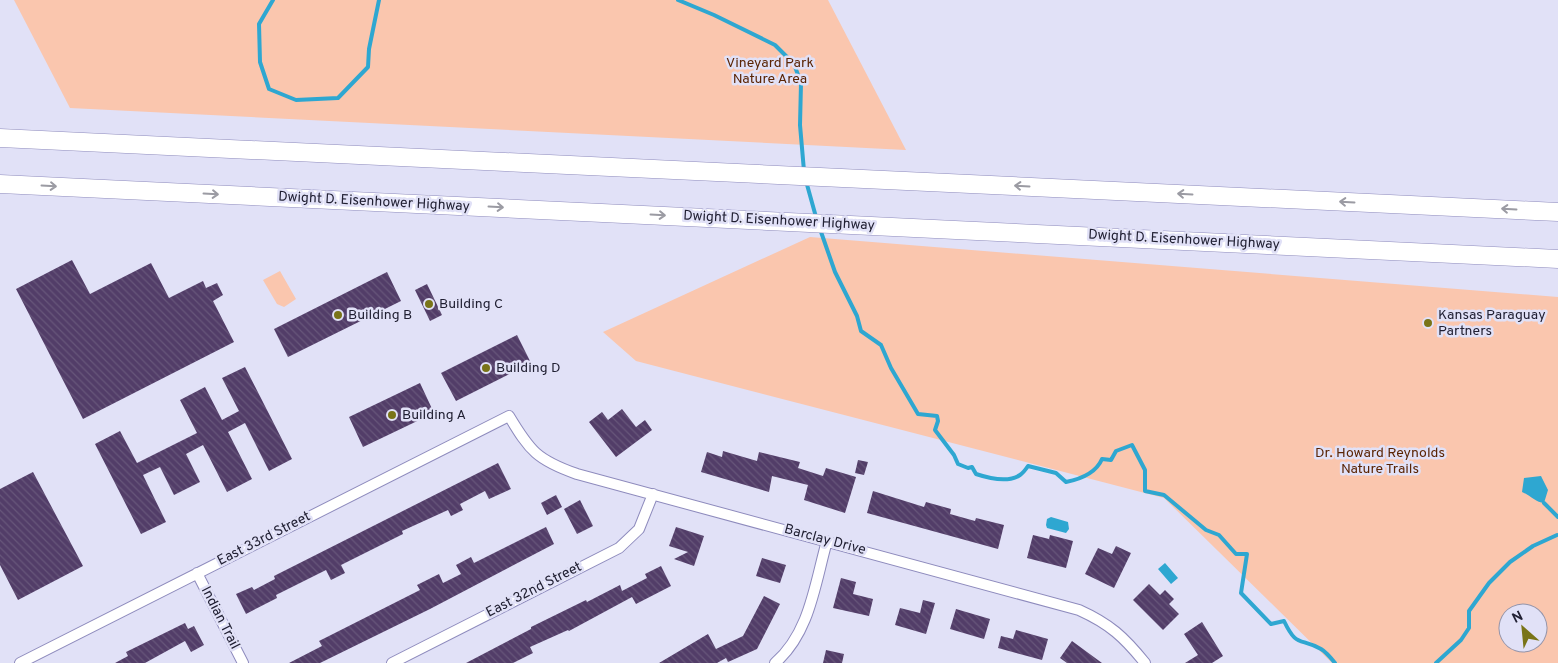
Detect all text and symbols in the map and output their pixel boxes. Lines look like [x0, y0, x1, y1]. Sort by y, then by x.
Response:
park label: Vineyard Park Nature Area [726, 55, 814, 88]
one-way arrow [40, 182, 56, 191]
one-way arrow [1015, 182, 1031, 191]
street label: Dwight D. Eisenhower Highway [278, 188, 470, 216]
one-way arrow [203, 189, 219, 198]
one-way arrow [1177, 189, 1193, 199]
one-way arrow [1339, 197, 1355, 206]
one-way arrow [487, 203, 503, 212]
one-way arrow [1502, 205, 1518, 214]
street label: Dwight D. Eisenhower Highway [683, 207, 875, 235]
one-way arrow [650, 211, 666, 220]
street label: Dwight D. Eisenhower Highway [1088, 226, 1280, 254]
place label: Building C [439, 296, 503, 313]
marker: Building C [423, 298, 435, 310]
place label: Building B [348, 307, 412, 324]
place label: Kansas Paraguay Partners [1438, 307, 1546, 340]
marker: Building B [332, 309, 344, 321]
marker: Kansas Paraguay Partners [1422, 317, 1434, 329]
place label: Building D [496, 360, 561, 377]
marker: Building D [480, 362, 492, 374]
place label: Building A [402, 407, 466, 424]
marker: Building A [386, 409, 398, 421]
park label: Dr. Howard Reynolds Nature Trails [1315, 445, 1445, 478]
street label: East 33rd Street [215, 508, 313, 570]
street label: Barclay Drive [782, 521, 868, 559]
street label: East 32nd Street [483, 559, 585, 621]
street label: Indian Trail [197, 584, 243, 652]
north arrow [1498, 603, 1548, 653]
text: N [1509, 608, 1526, 628]

